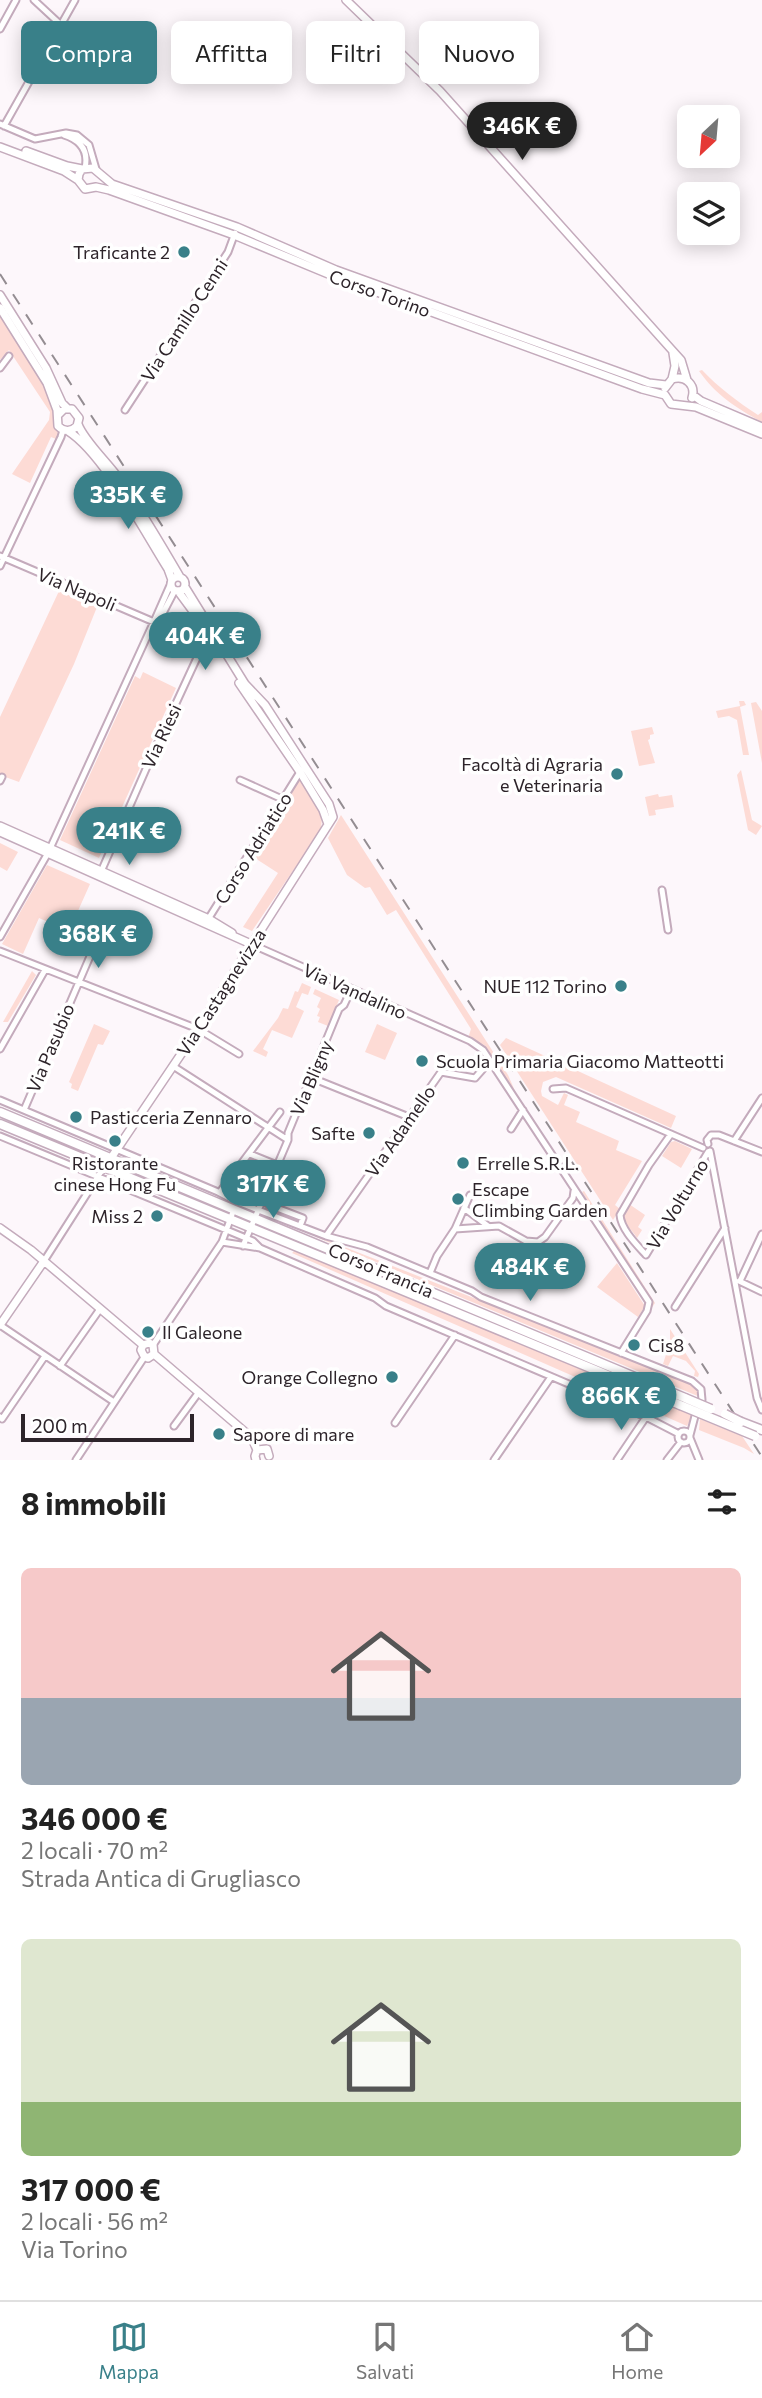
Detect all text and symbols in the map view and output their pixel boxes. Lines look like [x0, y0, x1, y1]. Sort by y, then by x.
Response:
chip: Compra [21, 21, 157, 84]
chip: Affitta [171, 21, 292, 84]
chip: Filtri [306, 21, 405, 84]
chip: Nuovo [419, 21, 539, 84]
pin: 346K € [465, 102, 579, 162]
north arrow [677, 105, 740, 168]
map controls [677, 105, 740, 245]
text: 346K € [483, 111, 561, 139]
button: layers [677, 182, 740, 245]
place label: Traficante 2 [73, 241, 170, 263]
marker: Traficante 2 [176, 244, 192, 260]
street label: Via Camillo Cenni [136, 254, 232, 386]
street label: Corso Torino [326, 265, 434, 321]
pin: 335K € [71, 472, 185, 531]
text: 335K € [90, 480, 166, 508]
street label: Via Napoli [34, 563, 120, 615]
pin: 404K € [148, 612, 262, 672]
text: 404K € [165, 621, 245, 649]
street label: Via Riesi [136, 700, 186, 772]
place label: Facoltà di Agraria e Veterinaria [461, 753, 603, 796]
marker: Facoltà di Agraria e Veterinaria [609, 766, 625, 782]
street label: Corso Adriatico [210, 788, 296, 908]
pin: 241K € [72, 808, 186, 867]
text: 241K € [92, 816, 166, 844]
pin: 368K € [41, 911, 155, 970]
text: 368K € [59, 919, 137, 947]
street label: Via Castagnevizza [172, 924, 270, 1060]
street label: Via Vandalino [300, 958, 410, 1024]
place label: NUE 112 Torino [484, 975, 607, 997]
marker: NUE 112 Torino [613, 978, 629, 994]
street label: Via Pasubio [21, 1000, 79, 1096]
street label: Via Bligny [285, 1037, 337, 1119]
place label: Scuola Primaria Giacomo Matteotti [436, 1050, 724, 1072]
marker: Scuola Primaria Giacomo Matteotti [414, 1053, 430, 1069]
street label: Via Adamello [360, 1081, 440, 1181]
place label: Pasticceria Zennaro [90, 1106, 252, 1128]
marker: Pasticceria Zennaro [68, 1109, 84, 1125]
place label: Safte [311, 1122, 355, 1144]
marker: Safte [361, 1125, 377, 1141]
marker: Ristorante cinese Hong Fu [107, 1133, 123, 1149]
place label: Ristorante cinese Hong Fu [54, 1152, 176, 1195]
place label: Errelle S.R.L. [477, 1152, 579, 1174]
marker: Errelle S.R.L. [455, 1155, 471, 1171]
street label: Via Volturno [641, 1155, 713, 1253]
pin: 317K € [216, 1160, 330, 1220]
text: 317K € [236, 1169, 310, 1197]
place label: Escape Climbing Garden [472, 1178, 608, 1221]
marker: Escape Climbing Garden [450, 1191, 466, 1207]
place label: Miss 2 [91, 1205, 143, 1227]
marker: Miss 2 [149, 1208, 165, 1224]
street label: Corso Francia [325, 1238, 437, 1302]
pin: 484K € [473, 1244, 587, 1303]
text: 484K € [490, 1252, 570, 1280]
place label: Il Galeone [162, 1321, 242, 1343]
marker: Il Galeone [140, 1324, 156, 1340]
place label: Cis8 [648, 1334, 684, 1356]
marker: Cis8 [626, 1337, 642, 1353]
place label: Orange Collegno [241, 1366, 378, 1388]
marker: Orange Collegno [384, 1369, 400, 1385]
pin: 866K € [564, 1372, 678, 1432]
text: 866K € [581, 1381, 661, 1409]
scale bar [21, 1411, 194, 1443]
text: 200 m [32, 1414, 88, 1437]
place label: Sapore di mare [233, 1423, 354, 1445]
marker: Sapore di mare [211, 1426, 227, 1442]
icon: filters [703, 1483, 741, 1521]
text: 8 immobili [21, 1484, 167, 1521]
icon: home [318, 1613, 444, 1739]
text: 346 000 € [21, 1799, 168, 1836]
text: 2 locali · 70 m² [21, 1836, 168, 1864]
text: Strada Antica di Grugliasco [21, 1864, 301, 1892]
icon: home [318, 1984, 444, 2110]
text: 317 000 € [21, 2170, 161, 2207]
text: 2 locali · 56 m² [21, 2207, 168, 2235]
text: Via Torino [21, 2235, 128, 2263]
tab: Mappa [99, 2318, 159, 2383]
tab: Salvati [356, 2318, 414, 2383]
tab: Home [611, 2318, 663, 2383]

